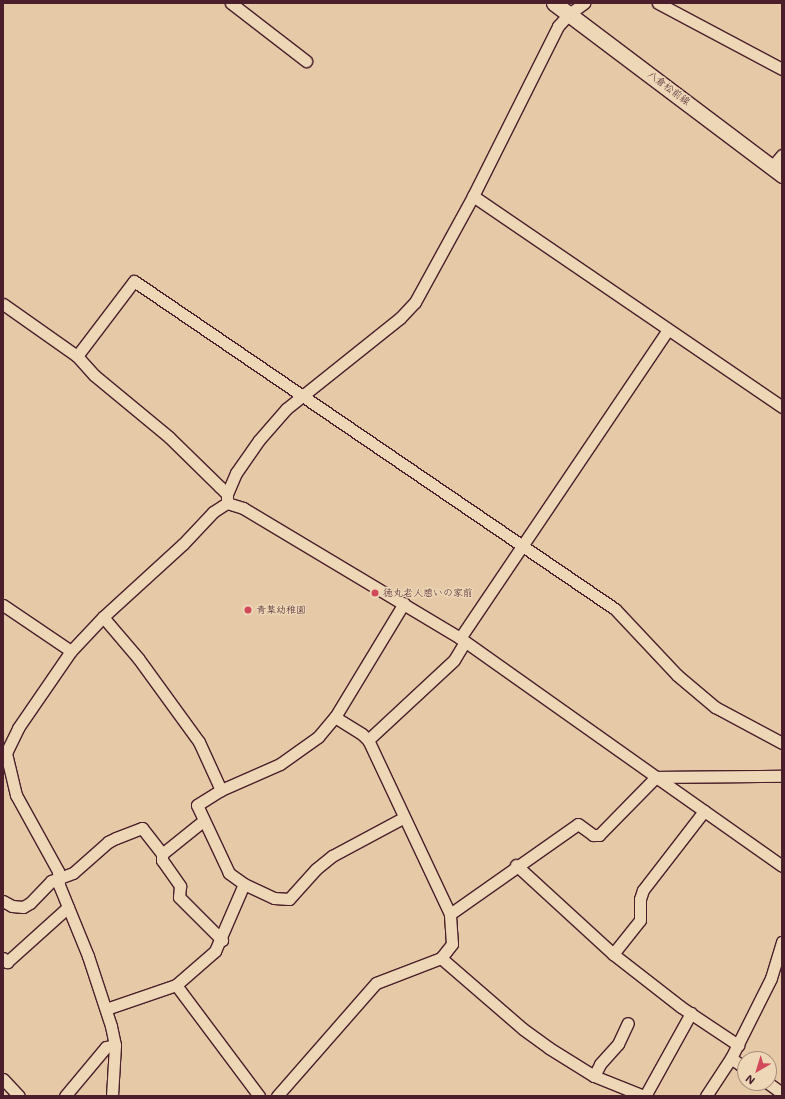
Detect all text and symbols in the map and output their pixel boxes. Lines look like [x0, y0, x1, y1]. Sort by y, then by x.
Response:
street label: 八倉松前線 [645, 68, 693, 108]
place label: 徳丸老人憩いの家前 [383, 587, 473, 599]
marker: 徳丸老人憩いの家前 [370, 588, 380, 598]
place label: 青葉幼稚園 [256, 604, 306, 616]
marker: 青葉幼稚園 [243, 605, 253, 615]
north arrow [737, 1051, 777, 1091]
text: N [742, 1072, 758, 1089]

